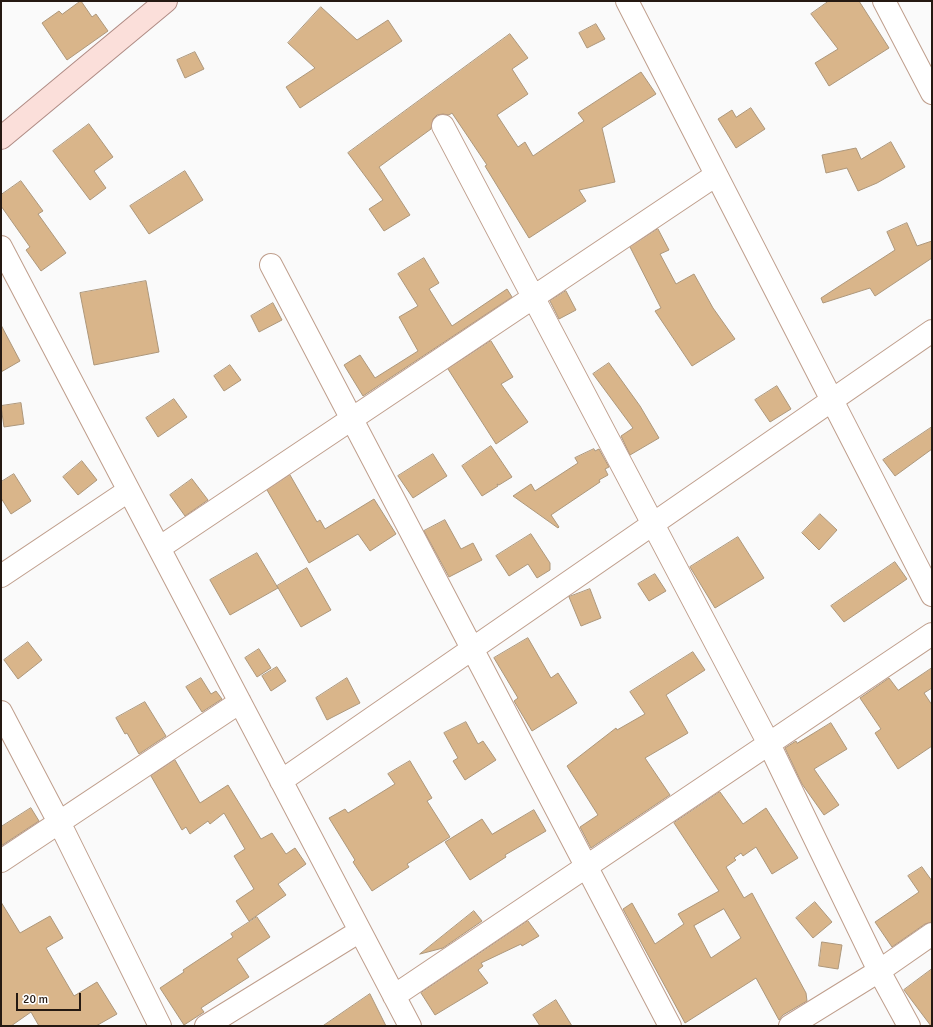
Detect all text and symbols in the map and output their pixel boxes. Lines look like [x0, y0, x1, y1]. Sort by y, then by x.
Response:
scale bar [18, 985, 83, 1011]
text: 20 m [23, 992, 48, 1007]

